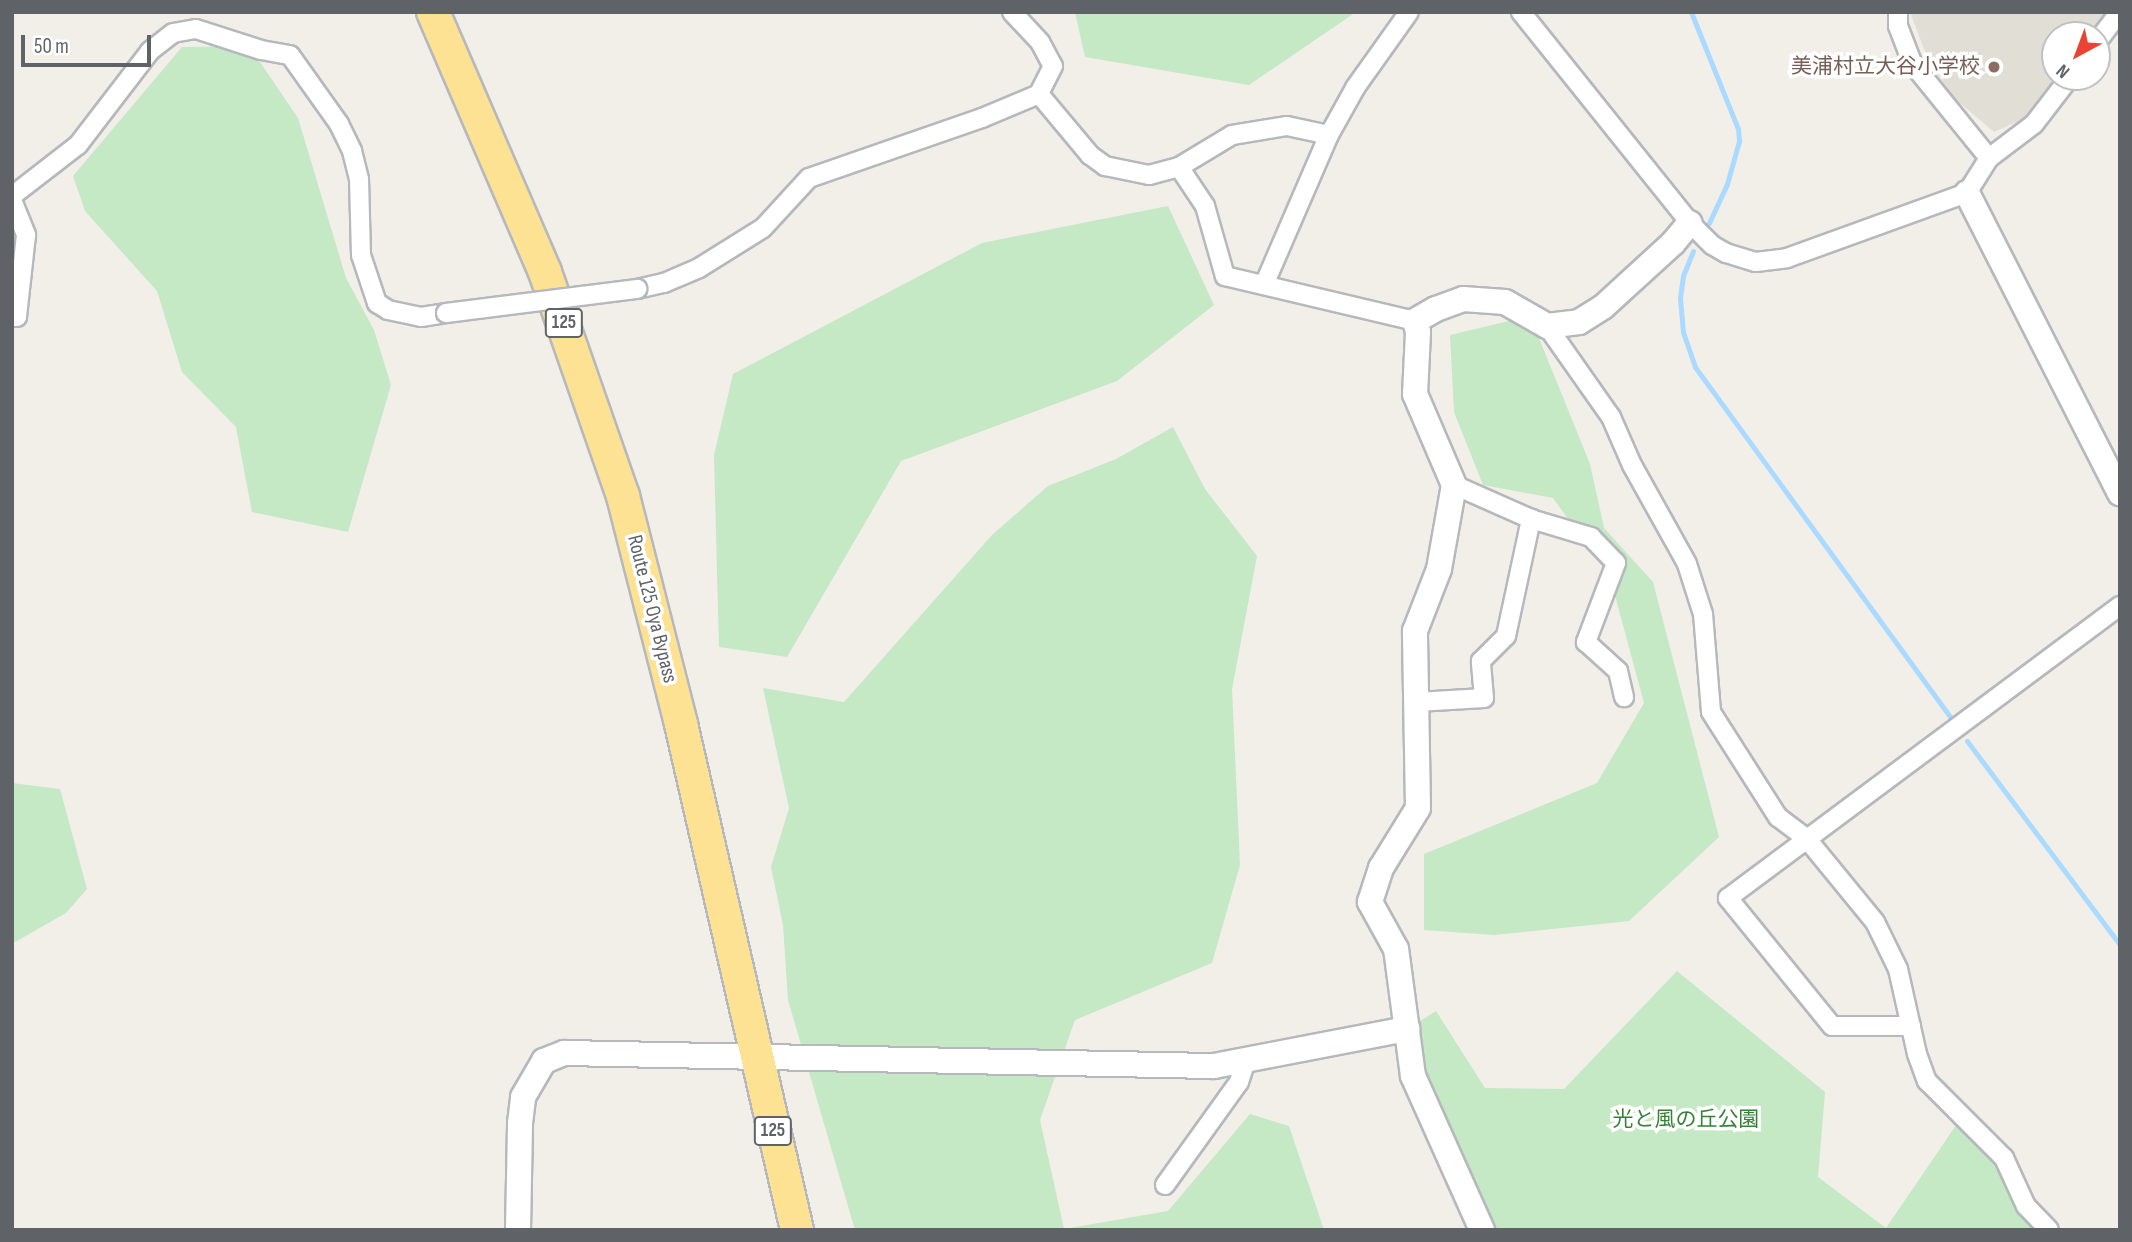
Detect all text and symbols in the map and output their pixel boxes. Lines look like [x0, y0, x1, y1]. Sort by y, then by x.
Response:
scale bar [24, 21, 154, 65]
north arrow [2041, 21, 2111, 91]
text: 50 m [34, 34, 69, 59]
place label: 美浦村立大谷小学校 [1791, 54, 1980, 80]
marker: 美浦村立大谷小学校 [1986, 59, 2002, 75]
text: N [2052, 59, 2075, 83]
road number: 125 [545, 308, 583, 338]
street label: Route 125 Oya Bypass [621, 532, 683, 686]
park label: 光と風の丘公園 [1613, 1107, 1759, 1133]
road number: 125 [754, 1116, 792, 1147]

